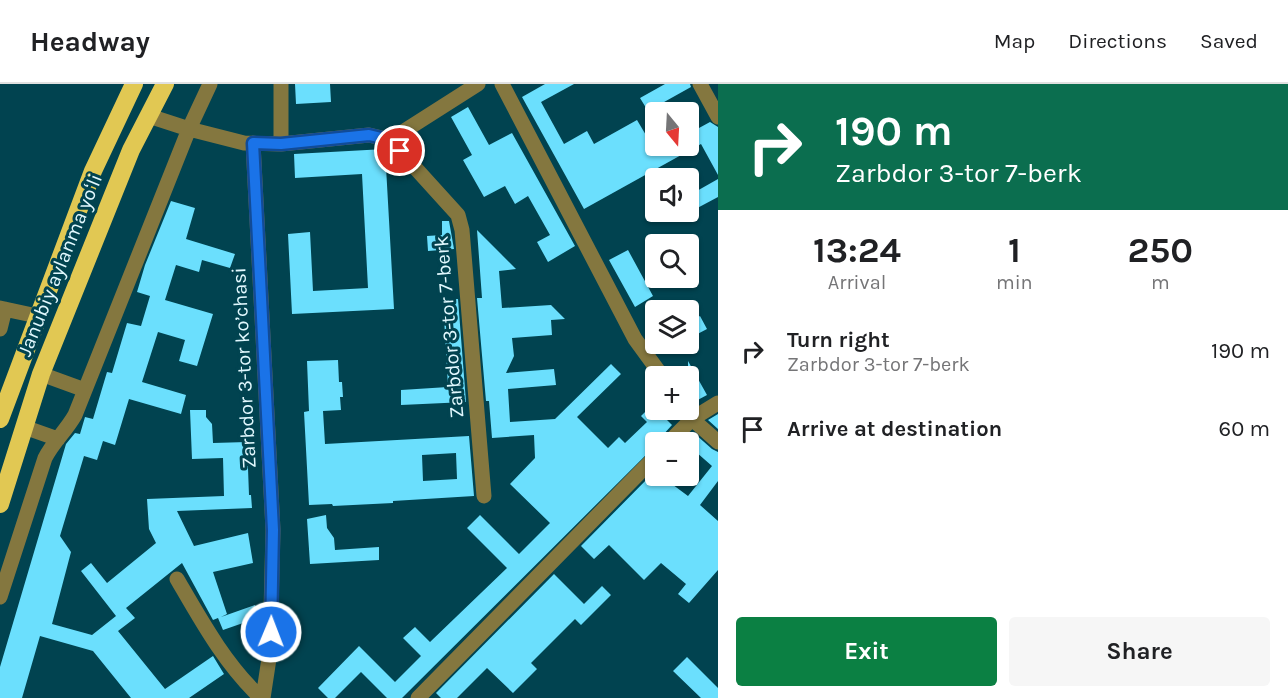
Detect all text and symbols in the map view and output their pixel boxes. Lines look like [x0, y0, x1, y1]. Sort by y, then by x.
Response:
text: Headway [30, 25, 150, 58]
text: Map [994, 29, 1035, 53]
text: Directions [1068, 29, 1167, 53]
text: Saved [1200, 29, 1258, 53]
north arrow [645, 102, 699, 156]
map controls [645, 102, 699, 486]
text: 190 m [835, 106, 953, 156]
icon: right [736, 108, 814, 186]
pin [374, 125, 425, 176]
icon: arrive [383, 134, 416, 167]
text: Zarbdor 3-tor 7-berk [835, 157, 1082, 189]
button: sound [645, 168, 699, 222]
street label: Janubiy aylanma yoʻli [13, 170, 107, 360]
text: 13:24 [813, 229, 901, 271]
text: 1 [1008, 229, 1021, 271]
text: 250 [1128, 229, 1193, 271]
button: search [645, 234, 699, 288]
street label: Zarbdor 3-tor 7-berk [430, 235, 468, 419]
street label: Zarbdor 3-tor koʼchasi [227, 267, 261, 469]
text: Arrival [828, 271, 886, 294]
text: min [996, 271, 1033, 294]
text: m [1151, 271, 1170, 294]
button: layers [645, 300, 699, 354]
text: Turn right [787, 327, 890, 353]
icon: right [736, 335, 769, 368]
text: 190 m [1211, 338, 1270, 364]
text: Zarbdor 3-tor 7-berk [787, 353, 970, 376]
button: + [645, 366, 699, 420]
icon: arrive [736, 413, 769, 446]
text: Arrive at destination [787, 416, 1002, 442]
text: 60 m [1219, 416, 1270, 442]
button: − [645, 432, 699, 486]
position arrow [239, 600, 303, 664]
button: Exit [736, 617, 997, 686]
button: Share [1009, 617, 1270, 686]

